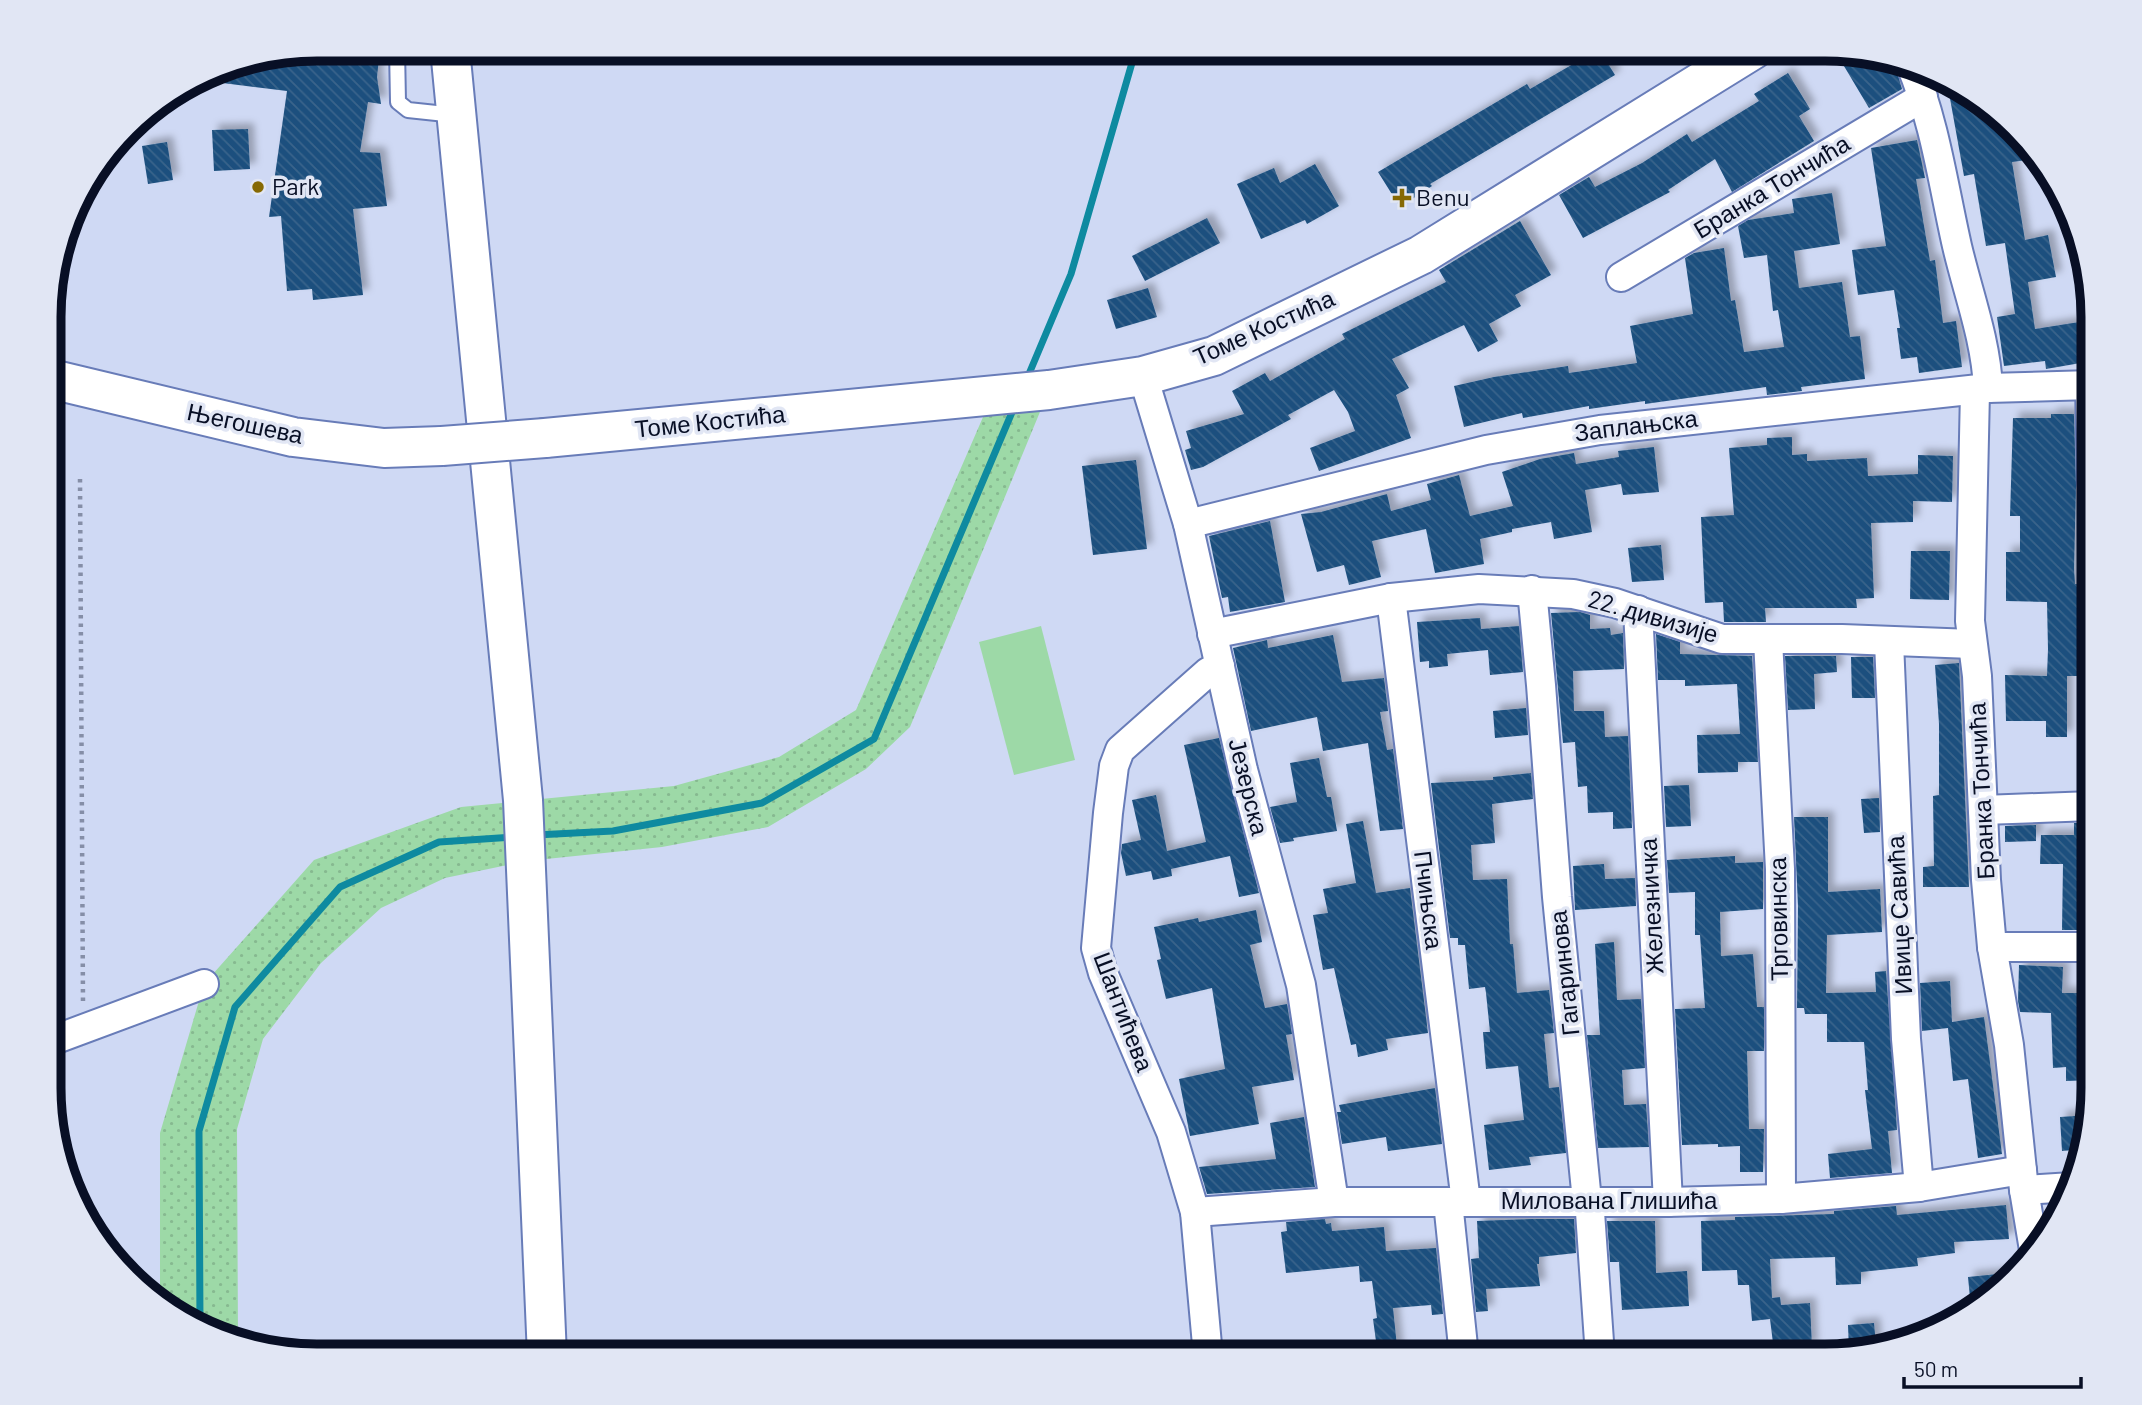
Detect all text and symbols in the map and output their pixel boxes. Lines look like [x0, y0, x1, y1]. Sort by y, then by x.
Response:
street label: Бранка Тончића [1688, 127, 1855, 244]
place label: Park [272, 171, 319, 200]
marker: Park [250, 179, 266, 195]
place label: Benu [1416, 182, 1470, 211]
marker: Benu [1394, 190, 1410, 206]
street label: Томе Костића [1188, 282, 1339, 371]
street label: Његошева [185, 396, 306, 449]
street label: Томе Костића [633, 398, 787, 443]
street label: Заплањска [1572, 402, 1700, 446]
street label: 22. дивизије [1585, 583, 1722, 648]
street label: Бранка Тончића [1961, 701, 2000, 880]
street label: Језерска [1223, 735, 1276, 839]
street label: Ивице Савића [1880, 834, 1917, 995]
street label: Железничка [1632, 837, 1669, 975]
street label: Пчињска [1409, 849, 1450, 951]
street label: Трговинска [1762, 856, 1793, 981]
street label: Гагаринова [1542, 908, 1585, 1037]
street label: Шантићева [1088, 948, 1161, 1076]
street label: Милована Глишића [1501, 1185, 1718, 1214]
scale bar [1904, 1346, 2081, 1390]
text: 50 m [1914, 1356, 1958, 1381]

